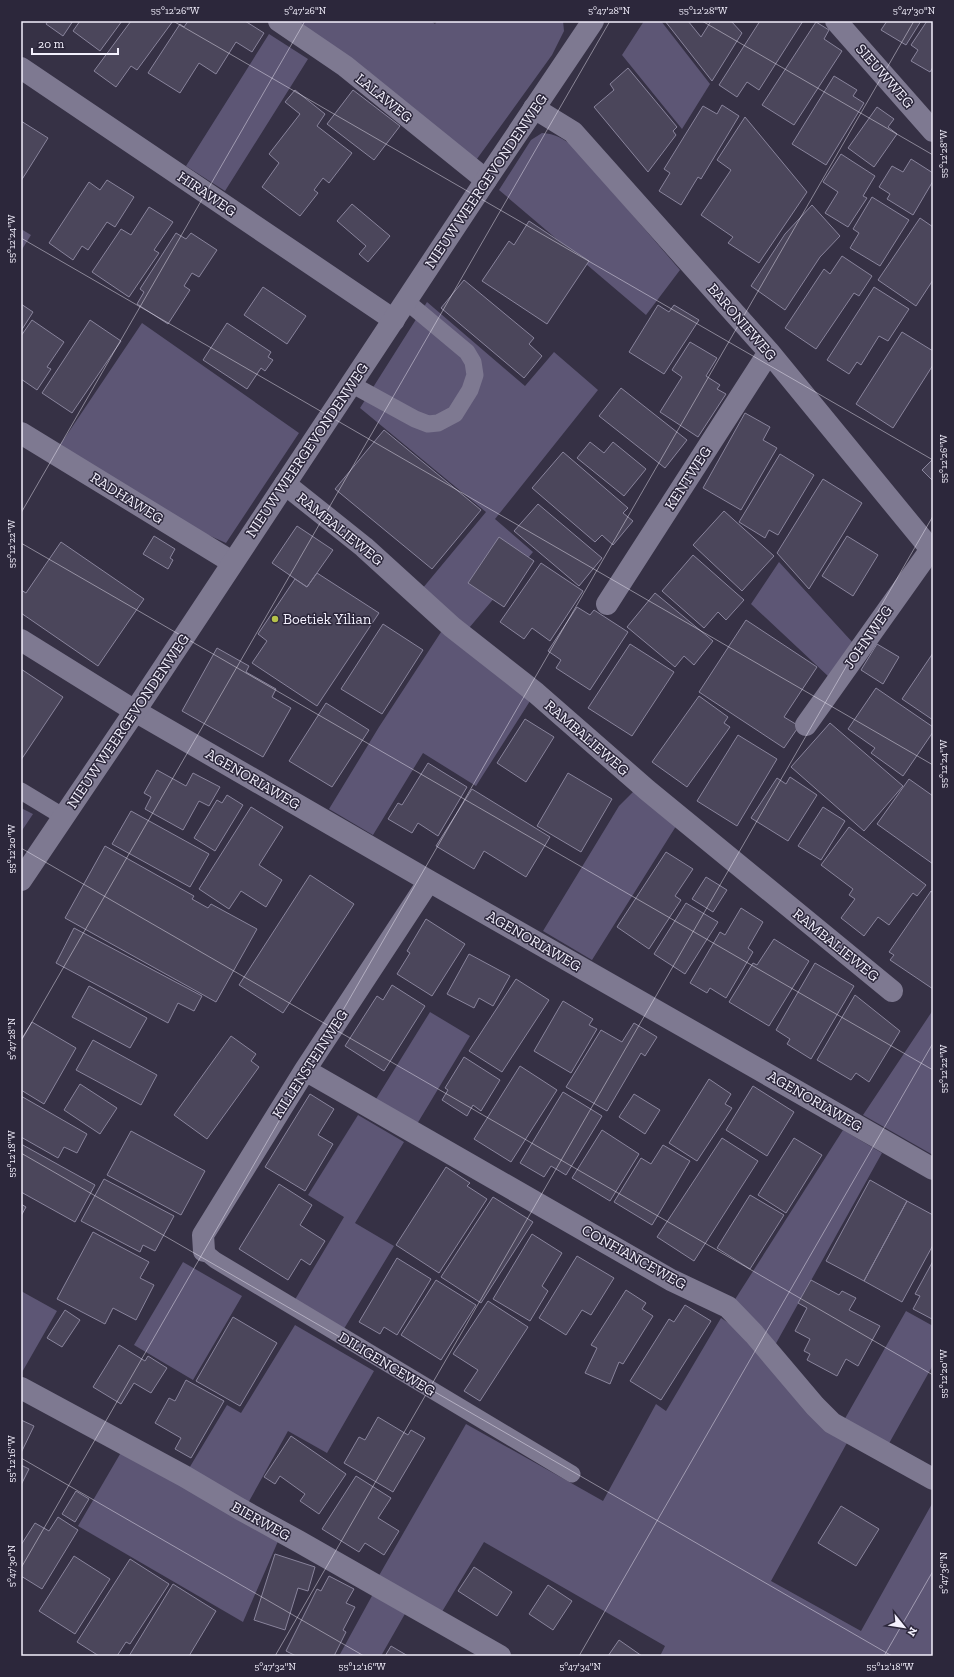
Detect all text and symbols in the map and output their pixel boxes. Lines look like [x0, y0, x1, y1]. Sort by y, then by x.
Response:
text: 55°12'26"W [151, 5, 200, 17]
text: 5°47'26"N [284, 5, 327, 17]
text: 5°47'28"N [588, 5, 631, 17]
text: 55°12'28"W [679, 5, 728, 17]
text: 5°47'30"N [893, 5, 936, 17]
scale bar [32, 30, 118, 56]
text: 20 m [38, 37, 65, 51]
street label: SIEUWWEG [852, 40, 918, 112]
street label: LALAWEG [352, 70, 416, 126]
street label: NIEUW WEERGEVONDENWEG [421, 90, 551, 272]
text: 55°12'28"W [938, 129, 950, 178]
street label: HIRAWEG [174, 168, 240, 220]
text: 55°12'24"W [6, 214, 18, 263]
street label: BARONIEWEG [704, 280, 780, 364]
street label: NIEUW WEERGEVONDENWEG [242, 359, 372, 541]
text: 55°12'26"W [938, 434, 950, 483]
street label: KENTWEG [661, 443, 715, 513]
street label: RADHAWEG [87, 468, 167, 528]
street label: RAMBALIEWEG [293, 489, 387, 569]
text: 55°12'22"W [6, 519, 18, 568]
street label: JOHNWEG [840, 602, 896, 672]
place label: Boetiek Yilian [283, 610, 372, 628]
marker: Boetiek Yilian [270, 614, 280, 624]
street label: NIEUW WEERGEVONDENWEG [63, 630, 193, 812]
street label: RAMBALIEWEG [541, 697, 633, 779]
text: 55°12'24"W [938, 739, 950, 788]
street label: AGENORIAWEG [202, 745, 304, 813]
text: 55°12'20"W [6, 824, 18, 874]
street label: RAMBALIEWEG [789, 905, 883, 985]
street label: AGENORIAWEG [483, 907, 585, 975]
street label: KILLENSTEINWEG [268, 1006, 352, 1122]
text: 5°47'28"N [6, 1017, 18, 1060]
text: 55°12'22"W [938, 1044, 950, 1093]
street label: AGENORIAWEG [764, 1067, 866, 1135]
text: 55°12'18"W [6, 1130, 18, 1178]
street label: CONFIANCEWEG [578, 1221, 690, 1293]
street label: DILIGENCEWEG [335, 1328, 439, 1400]
text: 55°12'20"W [938, 1349, 950, 1399]
text: 55°12'16"W [6, 1435, 18, 1483]
street label: BIERWEG [228, 1497, 294, 1545]
text: 5°47'30"N [6, 1544, 18, 1587]
text: 5°47'36"N [938, 1551, 950, 1594]
north arrow [884, 1607, 924, 1647]
text: N [904, 1625, 920, 1639]
text: 5°47'32"N [254, 1661, 296, 1673]
text: 55°12'16"W [338, 1661, 386, 1673]
text: 5°47'34"N [559, 1661, 601, 1673]
text: 55°12'18"W [866, 1661, 914, 1673]

